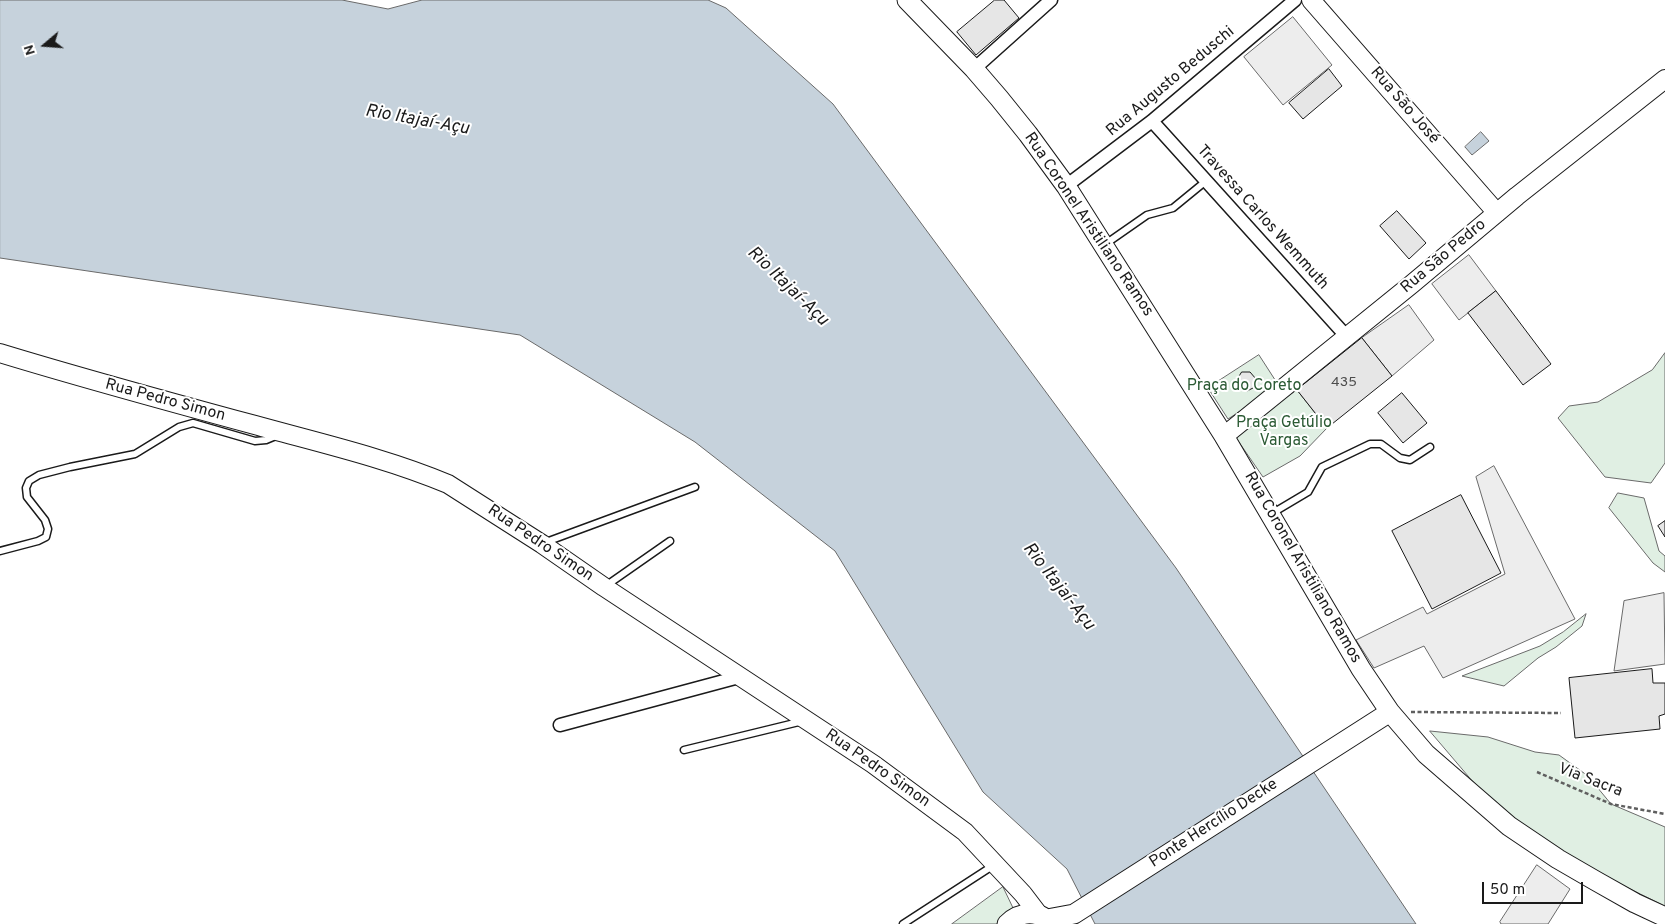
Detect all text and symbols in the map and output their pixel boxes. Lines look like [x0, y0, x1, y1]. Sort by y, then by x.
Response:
north arrow [20, 20, 70, 70]
street label: Rua Augusto Beduschi [1103, 23, 1239, 141]
text: N [21, 42, 40, 57]
street label: Rua São José [1365, 64, 1443, 148]
water label: Rio Itajaí-Açu [363, 101, 471, 141]
street label: Rua Coronel Aristiliano Ramos [1019, 129, 1157, 321]
street label: Travessa Carlos Wemmuth [1192, 142, 1332, 294]
street label: Rua São Pedro [1398, 216, 1490, 298]
water label: Rio Itajaí-Açu [742, 243, 832, 331]
house number: 435 [1331, 375, 1357, 391]
street label: Rua Pedro Simon [103, 376, 227, 426]
park label: Praça do Coreto [1187, 377, 1301, 397]
park label: Praça Getúlio Vargas [1236, 414, 1332, 452]
street label: Rua Coronel Aristiliano Ramos [1239, 469, 1365, 667]
street label: Rua Pedro Simon [483, 502, 597, 586]
water label: Rio Itajaí-Açu [1017, 539, 1099, 635]
street label: Rua Pedro Simon [821, 726, 933, 812]
street label: Via Sacra [1555, 760, 1625, 802]
street label: Ponte Hercílio Decke [1146, 775, 1282, 873]
scale bar [1485, 872, 1586, 904]
text: 50 m [1490, 881, 1525, 900]

